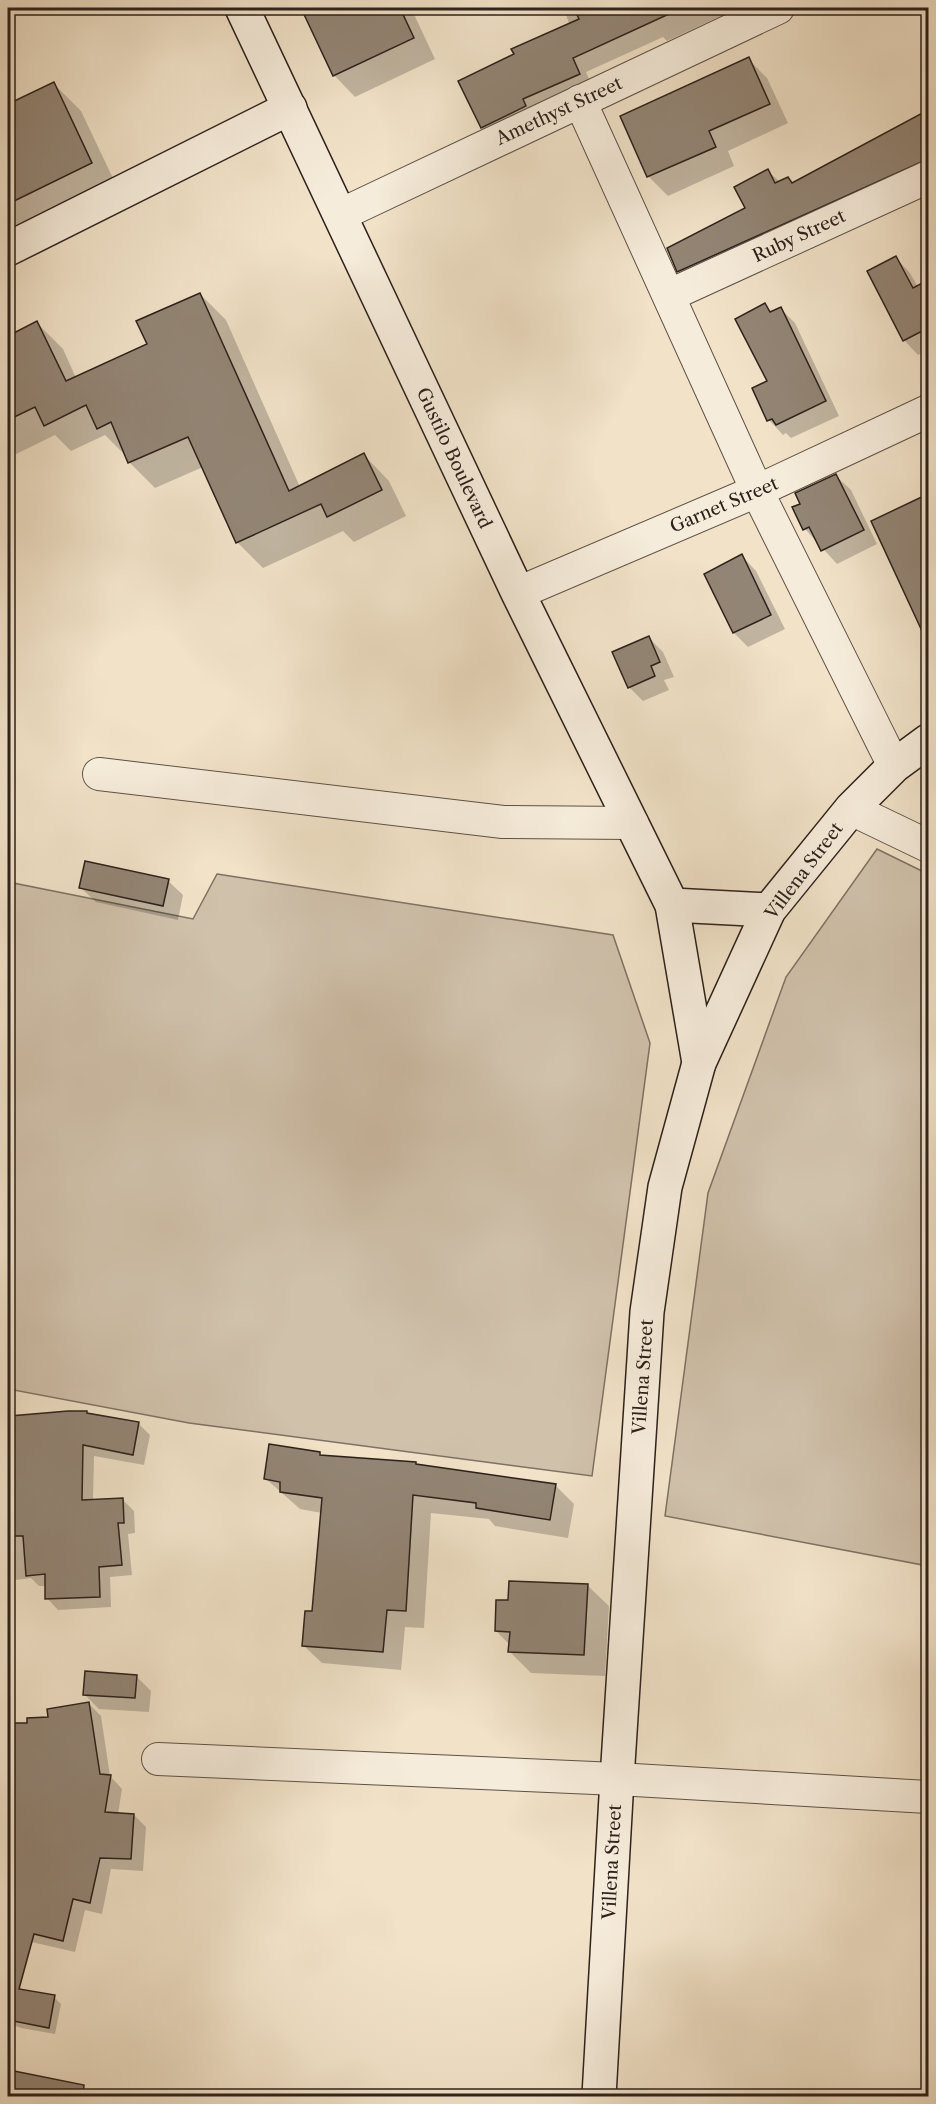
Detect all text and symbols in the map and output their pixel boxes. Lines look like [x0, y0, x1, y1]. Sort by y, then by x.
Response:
street label: Amethyst Street [491, 72, 626, 150]
street label: Ruby Street [749, 205, 850, 267]
street label: Gustilo Boulevard [412, 384, 496, 532]
street label: Garnet Street [667, 472, 782, 538]
street label: Villena Street [760, 818, 848, 925]
street label: Villena Street [628, 1318, 658, 1436]
street label: Villena Street [598, 1803, 626, 1921]

